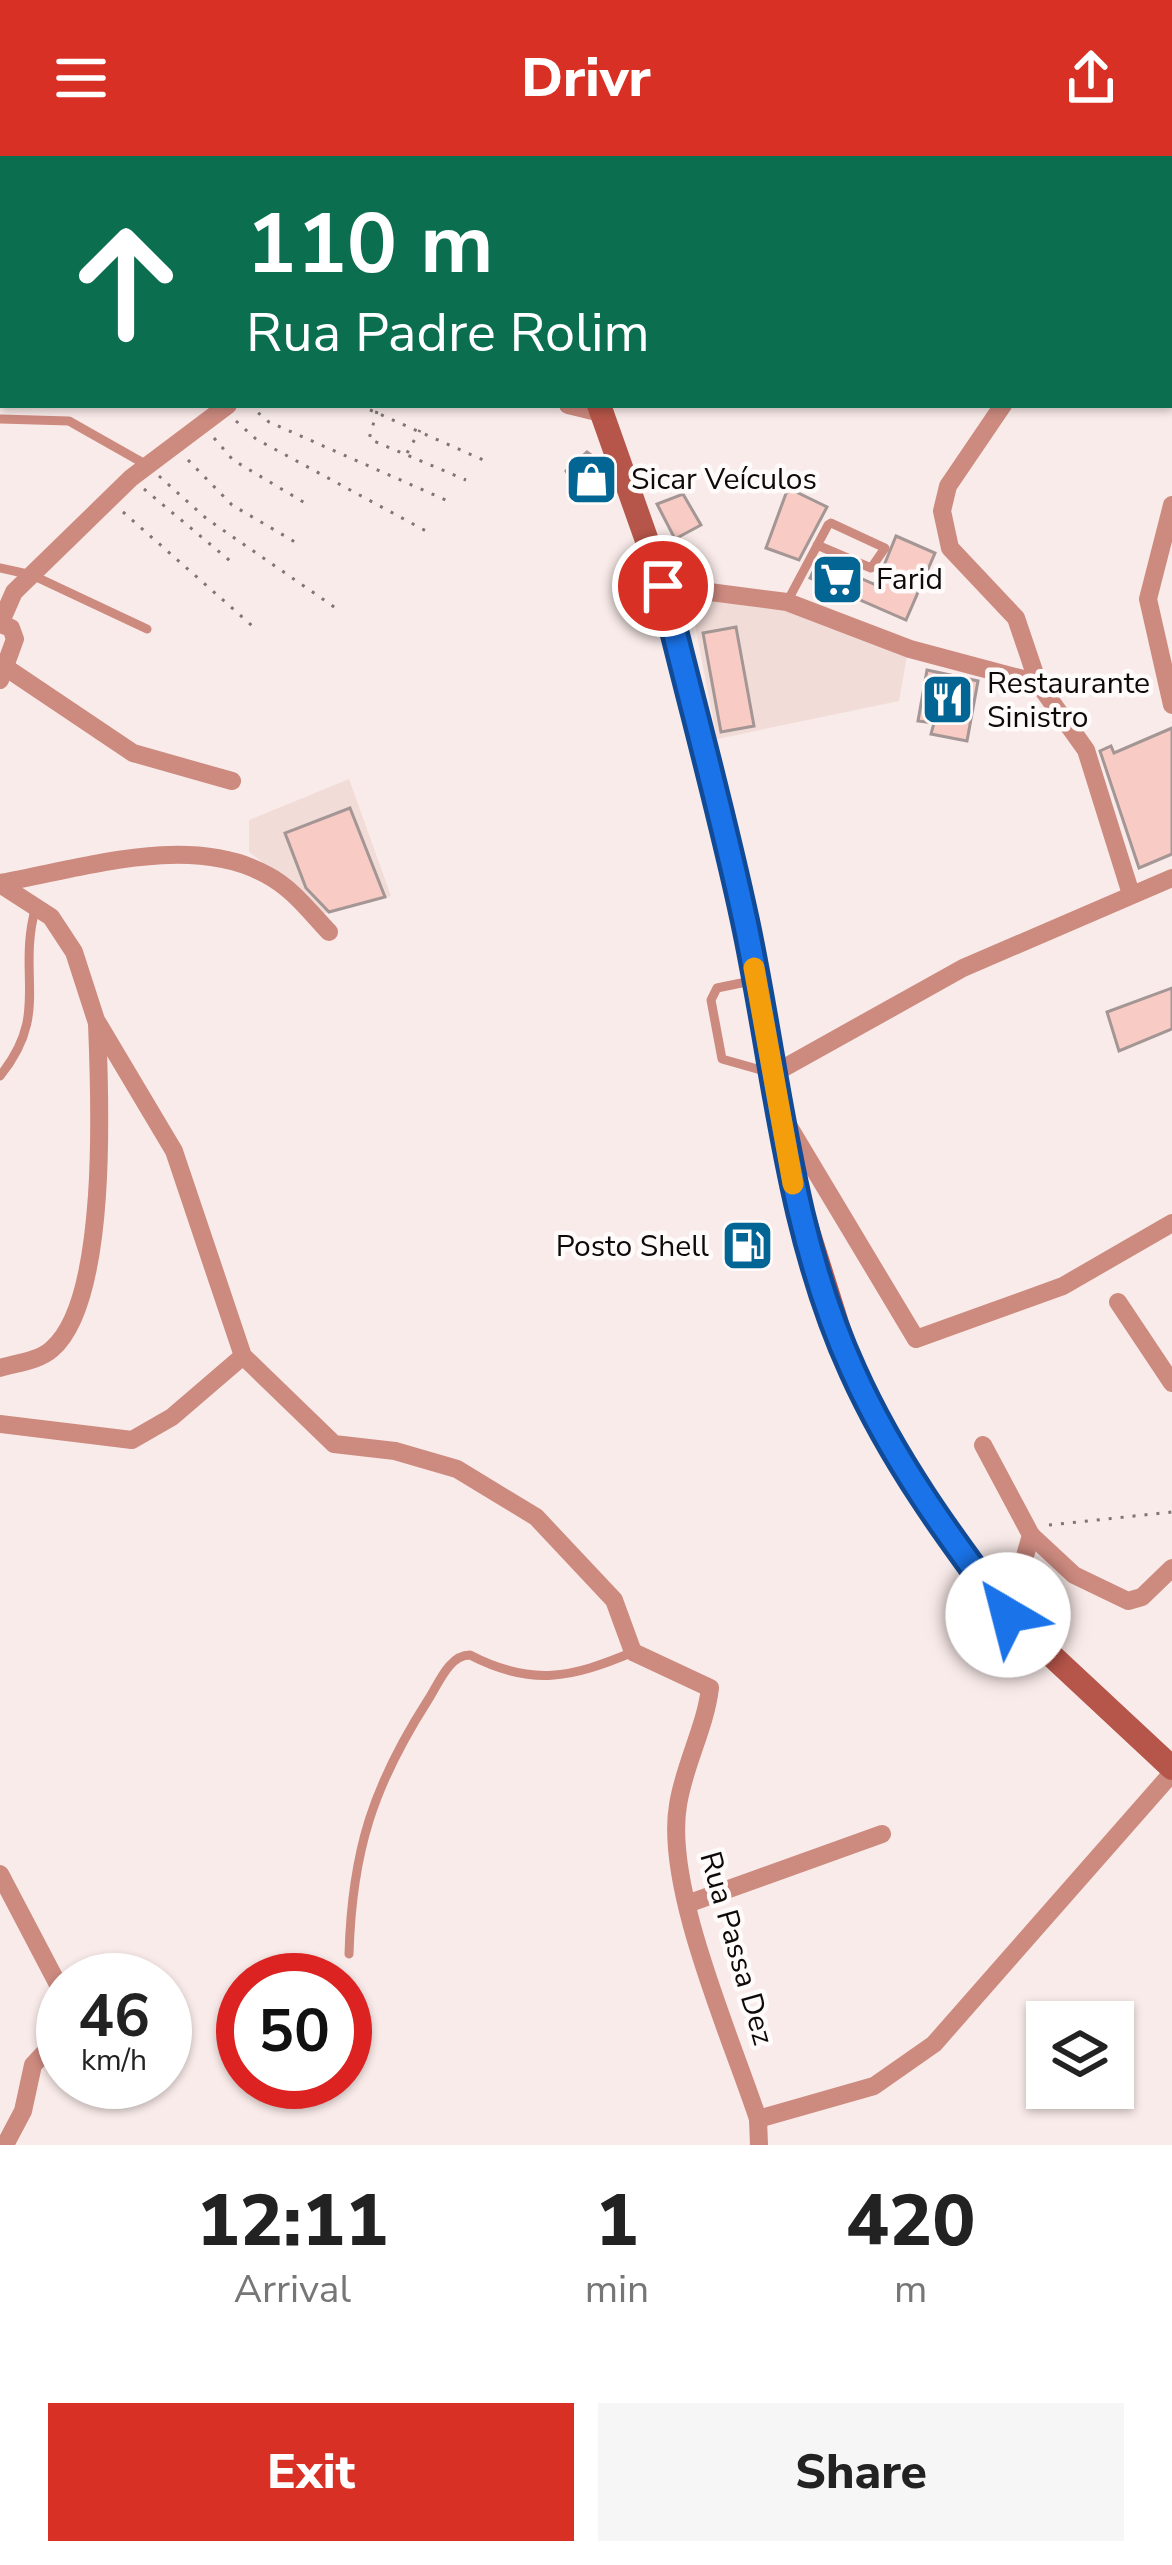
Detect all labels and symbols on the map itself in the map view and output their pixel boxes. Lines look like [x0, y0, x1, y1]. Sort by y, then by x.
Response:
shop icon: Sicar Veículos [564, 451, 620, 507]
place label: Sicar Veículos [631, 459, 817, 500]
pin [612, 535, 714, 637]
supermarket icon: Farid [809, 551, 865, 607]
place label: Farid [876, 559, 943, 600]
place label: Restaurante Sinistro [987, 663, 1150, 738]
restaurant icon: Restaurante Sinistro [920, 672, 976, 728]
fuel station icon: Posto Shell [720, 1218, 776, 1274]
place label: Posto Shell [556, 1226, 709, 1267]
position arrow [945, 1552, 1071, 1678]
street label: Rua Passa Dez [689, 1847, 784, 2050]
speed limit sign: 50 [216, 1953, 372, 2109]

